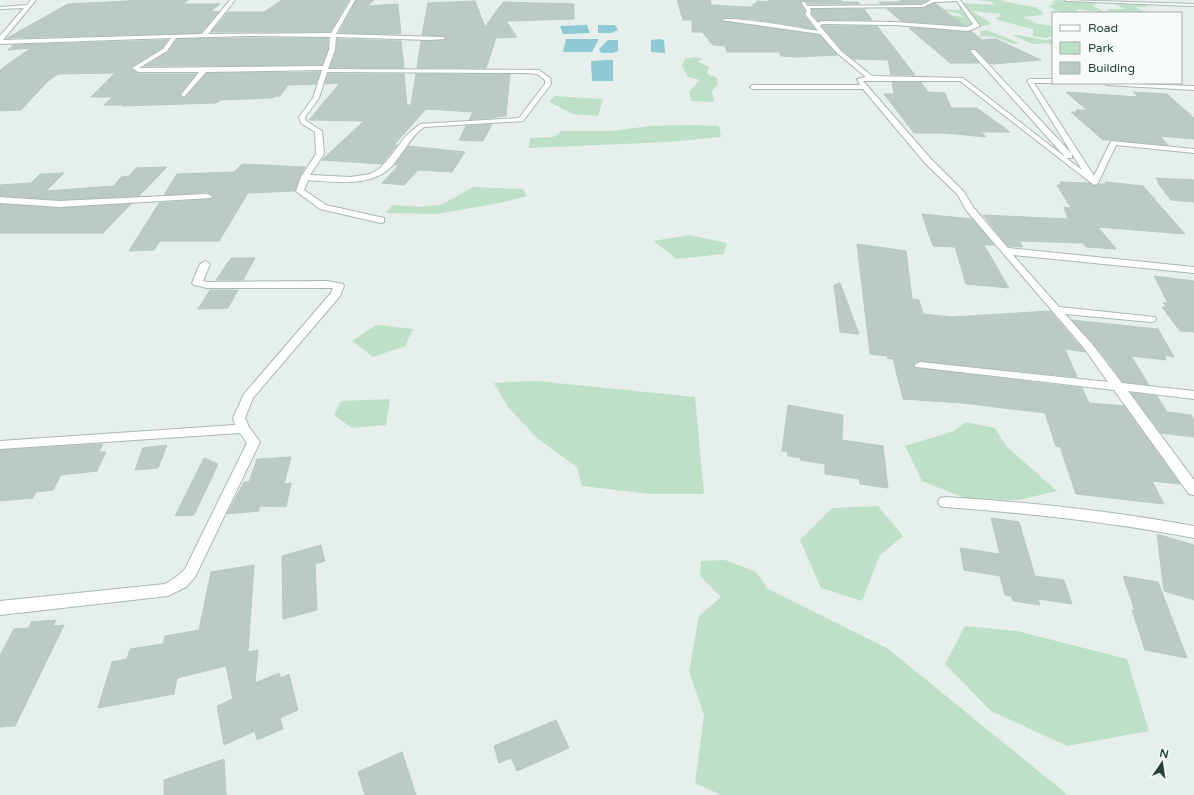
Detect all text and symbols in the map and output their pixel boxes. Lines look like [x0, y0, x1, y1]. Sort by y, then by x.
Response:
legend [1052, 12, 1182, 84]
text: Road [1088, 21, 1118, 35]
text: Park [1088, 41, 1114, 55]
text: Building [1088, 61, 1135, 75]
north arrow [1142, 743, 1182, 783]
text: N [1158, 746, 1170, 761]

